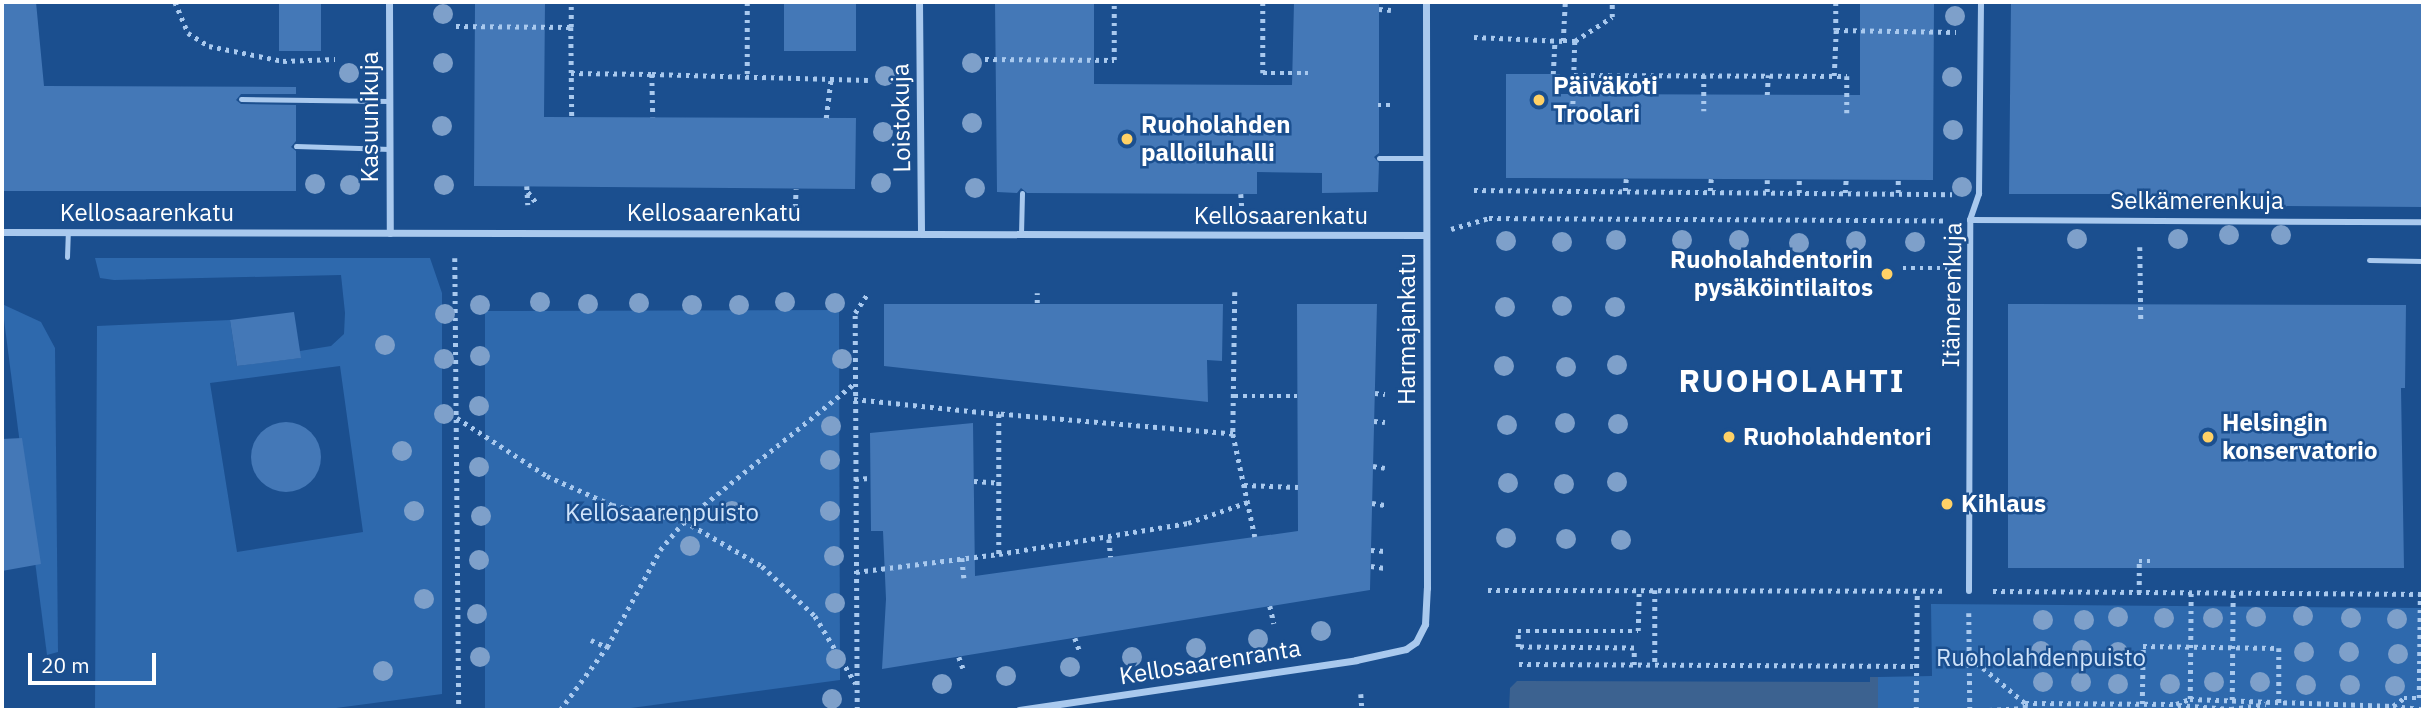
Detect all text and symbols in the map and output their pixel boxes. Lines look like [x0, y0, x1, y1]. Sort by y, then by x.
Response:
street label: Kasuunikuja [356, 51, 384, 183]
street label: Loistokuja [886, 63, 916, 173]
place label: Päiväkoti Troolari [1553, 72, 1658, 128]
marker: Päiväkoti Troolari [1531, 92, 1547, 108]
place label: Ruoholahden palloiluhalli [1141, 111, 1290, 167]
marker: Ruoholahden palloiluhalli [1119, 131, 1135, 147]
street label: Selkämerenkuja [2110, 187, 2284, 215]
street label: Kellosaarenkatu [60, 199, 234, 227]
street label: Kellosaarenkatu [627, 199, 801, 227]
street label: Kellosaarenkatu [1194, 202, 1368, 230]
street label: Itämerenkuja [1936, 222, 1968, 368]
place label: Ruoholahdentorin pysäköintilaitos [1670, 246, 1873, 302]
street label: Harmajankatu [1393, 253, 1421, 405]
marker: Ruoholahdentorin pysäköintilaitos [1879, 266, 1895, 282]
district label: RUOHOLAHTI [1680, 361, 1904, 399]
place label: Helsingin konservatorio [2222, 409, 2377, 465]
place label: Ruoholahdentori [1743, 423, 1932, 451]
marker: Ruoholahdentori [1721, 429, 1737, 445]
marker: Helsingin konservatorio [2200, 429, 2216, 445]
place label: Kihlaus [1961, 490, 2046, 518]
marker: Kihlaus [1939, 496, 1955, 512]
park label: Kellosaarenpuisto [565, 499, 759, 527]
street label: Kellosaarenranta [1117, 633, 1303, 691]
scale bar [32, 638, 159, 682]
park label: Ruoholahdenpuisto [1936, 644, 2146, 672]
text: 20 m [41, 651, 90, 679]

